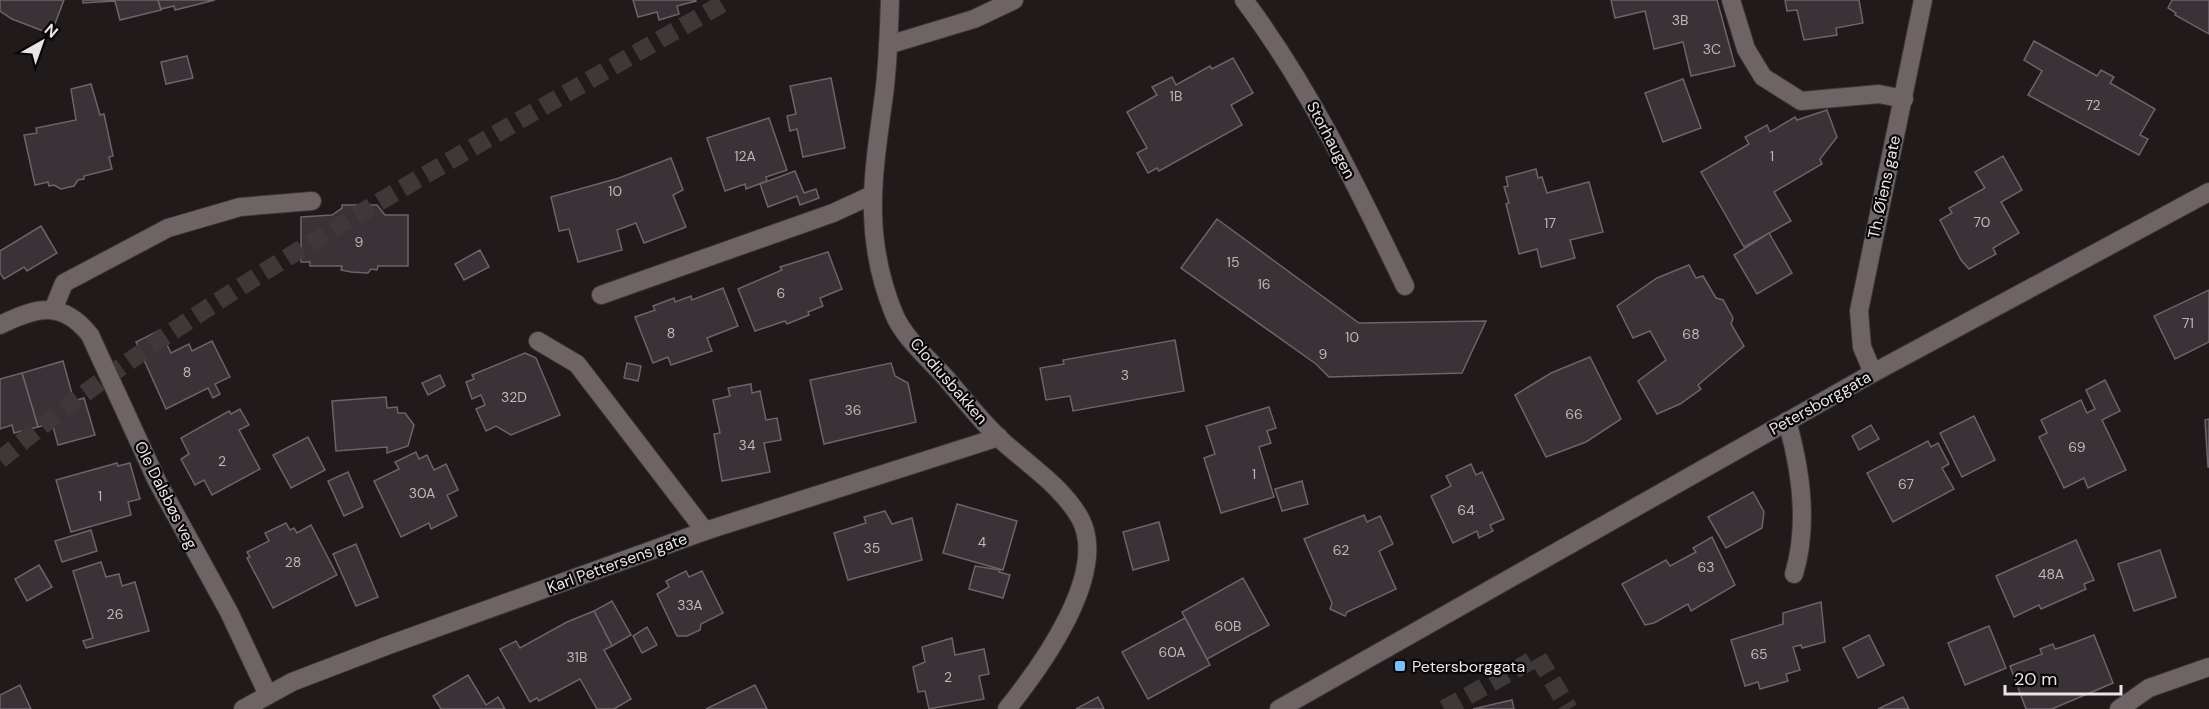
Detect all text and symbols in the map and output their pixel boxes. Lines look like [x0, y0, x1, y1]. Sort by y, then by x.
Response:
house number: 3B [1672, 11, 1688, 29]
north arrow [12, 12, 72, 72]
text: N [40, 19, 63, 43]
house number: 3C [1703, 40, 1721, 58]
house number: 1B [1170, 87, 1182, 105]
house number: 72 [2085, 96, 2101, 114]
street label: Storhaugen [1302, 98, 1360, 182]
street label: Th. Øiens gate [1863, 133, 1905, 241]
house number: 12A [734, 147, 756, 165]
house number: 1 [1770, 147, 1774, 165]
house number: 10 [608, 182, 622, 200]
house number: 70 [1974, 213, 1990, 231]
house number: 17 [1544, 214, 1556, 232]
house number: 9 [355, 233, 364, 251]
house number: 15 [1227, 253, 1239, 271]
house number: 16 [1257, 275, 1271, 293]
house number: 6 [777, 284, 785, 302]
house number: 71 [2182, 314, 2194, 332]
house number: 8 [667, 324, 675, 342]
house number: 68 [1682, 325, 1700, 343]
house number: 10 [1345, 328, 1359, 346]
street label: Clodiusbakken [906, 333, 992, 429]
house number: 9 [1319, 345, 1328, 363]
house number: 8 [183, 363, 191, 381]
house number: 3 [1121, 366, 1129, 384]
street label: Petersborggata [1765, 366, 1875, 440]
house number: 32D [501, 388, 527, 406]
house number: 36 [844, 401, 862, 419]
house number: 66 [1565, 405, 1583, 423]
house number: 34 [739, 436, 756, 454]
street label: Ole Dalsbøs veg [130, 437, 202, 553]
house number: 69 [2068, 438, 2086, 456]
house number: 2 [218, 452, 226, 470]
house number: 1 [1252, 465, 1256, 483]
house number: 67 [1898, 475, 1914, 493]
house number: 30A [409, 484, 435, 502]
house number: 1 [98, 487, 102, 505]
house number: 64 [1457, 501, 1475, 519]
street label: Karl Pettersens gate [544, 528, 690, 598]
house number: 4 [978, 533, 987, 551]
house number: 35 [864, 539, 880, 557]
house number: 62 [1333, 541, 1349, 559]
house number: 28 [285, 553, 301, 571]
house number: 63 [1697, 558, 1715, 576]
house number: 48A [2038, 565, 2064, 583]
house number: 33A [677, 596, 703, 614]
house number: 26 [107, 605, 123, 623]
house number: 60B [1215, 617, 1241, 635]
house number: 60A [1158, 643, 1186, 661]
house number: 65 [1750, 645, 1768, 663]
house number: 31B [567, 648, 587, 666]
place label: Petersborggata [1412, 656, 1525, 677]
scale bar [2005, 658, 2120, 696]
marker: Petersborggata [1393, 659, 1407, 673]
text: 20 m [2014, 667, 2057, 691]
house number: 2 [944, 668, 952, 686]

